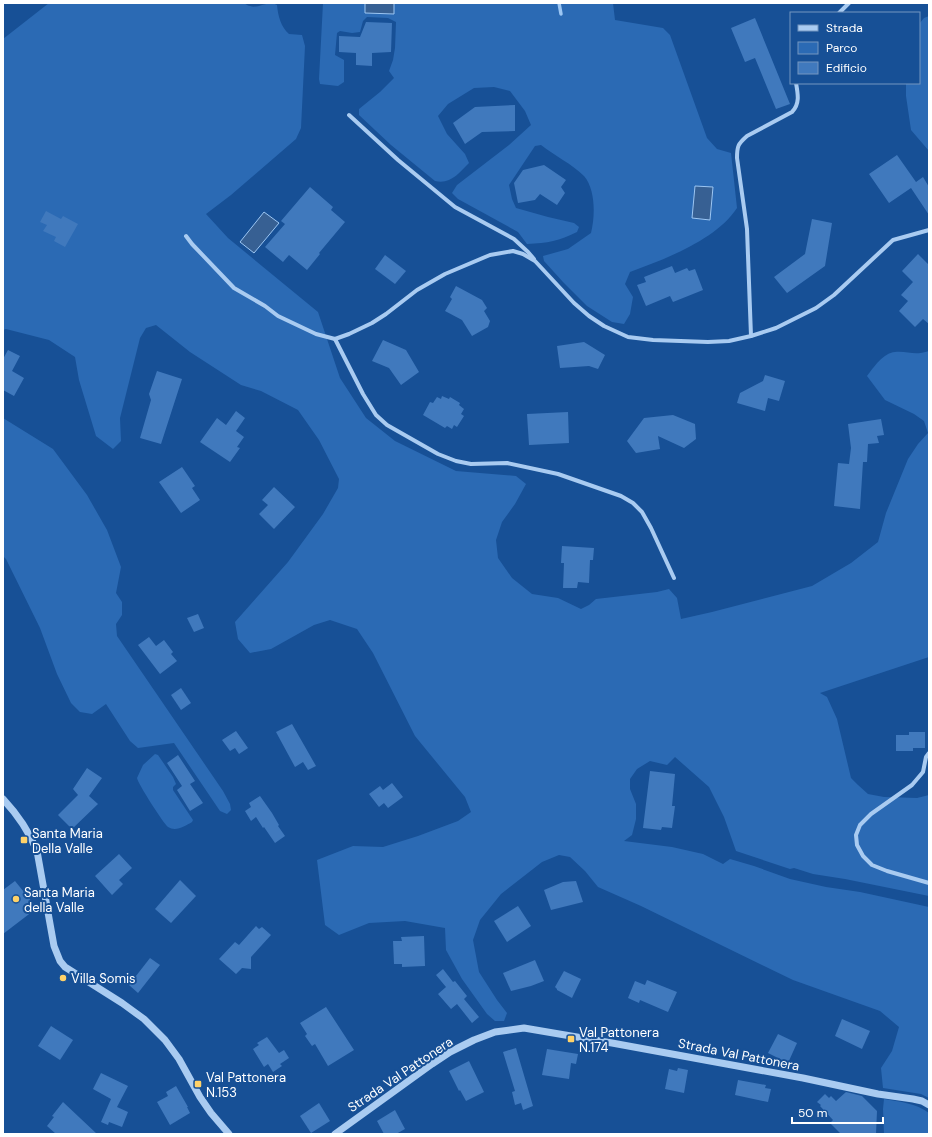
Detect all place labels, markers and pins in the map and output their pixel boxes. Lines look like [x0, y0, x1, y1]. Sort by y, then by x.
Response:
place label: Santa Maria Della Valle [32, 825, 103, 857]
marker: Santa Maria Della Valle [19, 835, 29, 845]
place label: Santa Maria della Valle [24, 884, 95, 916]
marker: Santa Maria della Valle [11, 894, 21, 904]
place label: Villa Somis [71, 970, 136, 987]
marker: Villa Somis [58, 973, 68, 983]
place label: Val Pattonera N.174 [579, 1024, 659, 1056]
marker: Val Pattonera N.174 [566, 1034, 576, 1044]
place label: Val Pattonera N.153 [206, 1069, 286, 1101]
marker: Val Pattonera N.153 [193, 1079, 203, 1089]

